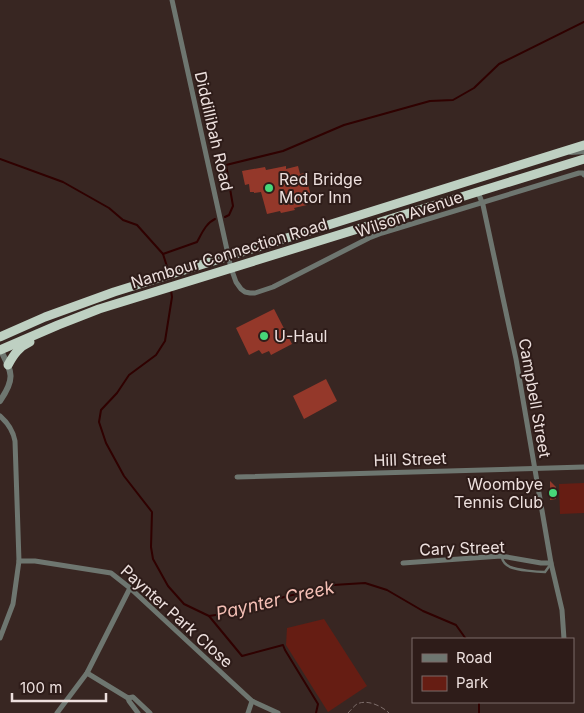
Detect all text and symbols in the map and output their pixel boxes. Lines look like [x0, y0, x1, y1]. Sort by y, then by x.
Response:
street label: Diddillibah Road [191, 69, 237, 193]
place label: Red Bridge Motor Inn [279, 169, 362, 207]
marker: Red Bridge Motor Inn [263, 182, 275, 194]
street label: Wilson Avenue [353, 186, 465, 242]
street label: Nambour Connection Road [128, 214, 330, 292]
place label: U-Haul [274, 326, 327, 346]
marker: U-Haul [258, 330, 270, 342]
street label: Campbell Street [515, 337, 555, 459]
street label: Hill Street [373, 448, 447, 470]
place label: Woombye Tennis Club [454, 474, 543, 512]
marker: Woombye Tennis Club [547, 487, 559, 499]
street label: Cary Street [419, 537, 505, 559]
street label: Paynter Park Close [117, 560, 237, 672]
water label: Paynter Creek [214, 576, 337, 624]
legend [412, 638, 574, 703]
text: Road [456, 648, 492, 667]
scale bar [12, 670, 106, 702]
text: Park [456, 673, 489, 692]
text: 100 m [20, 678, 62, 697]

